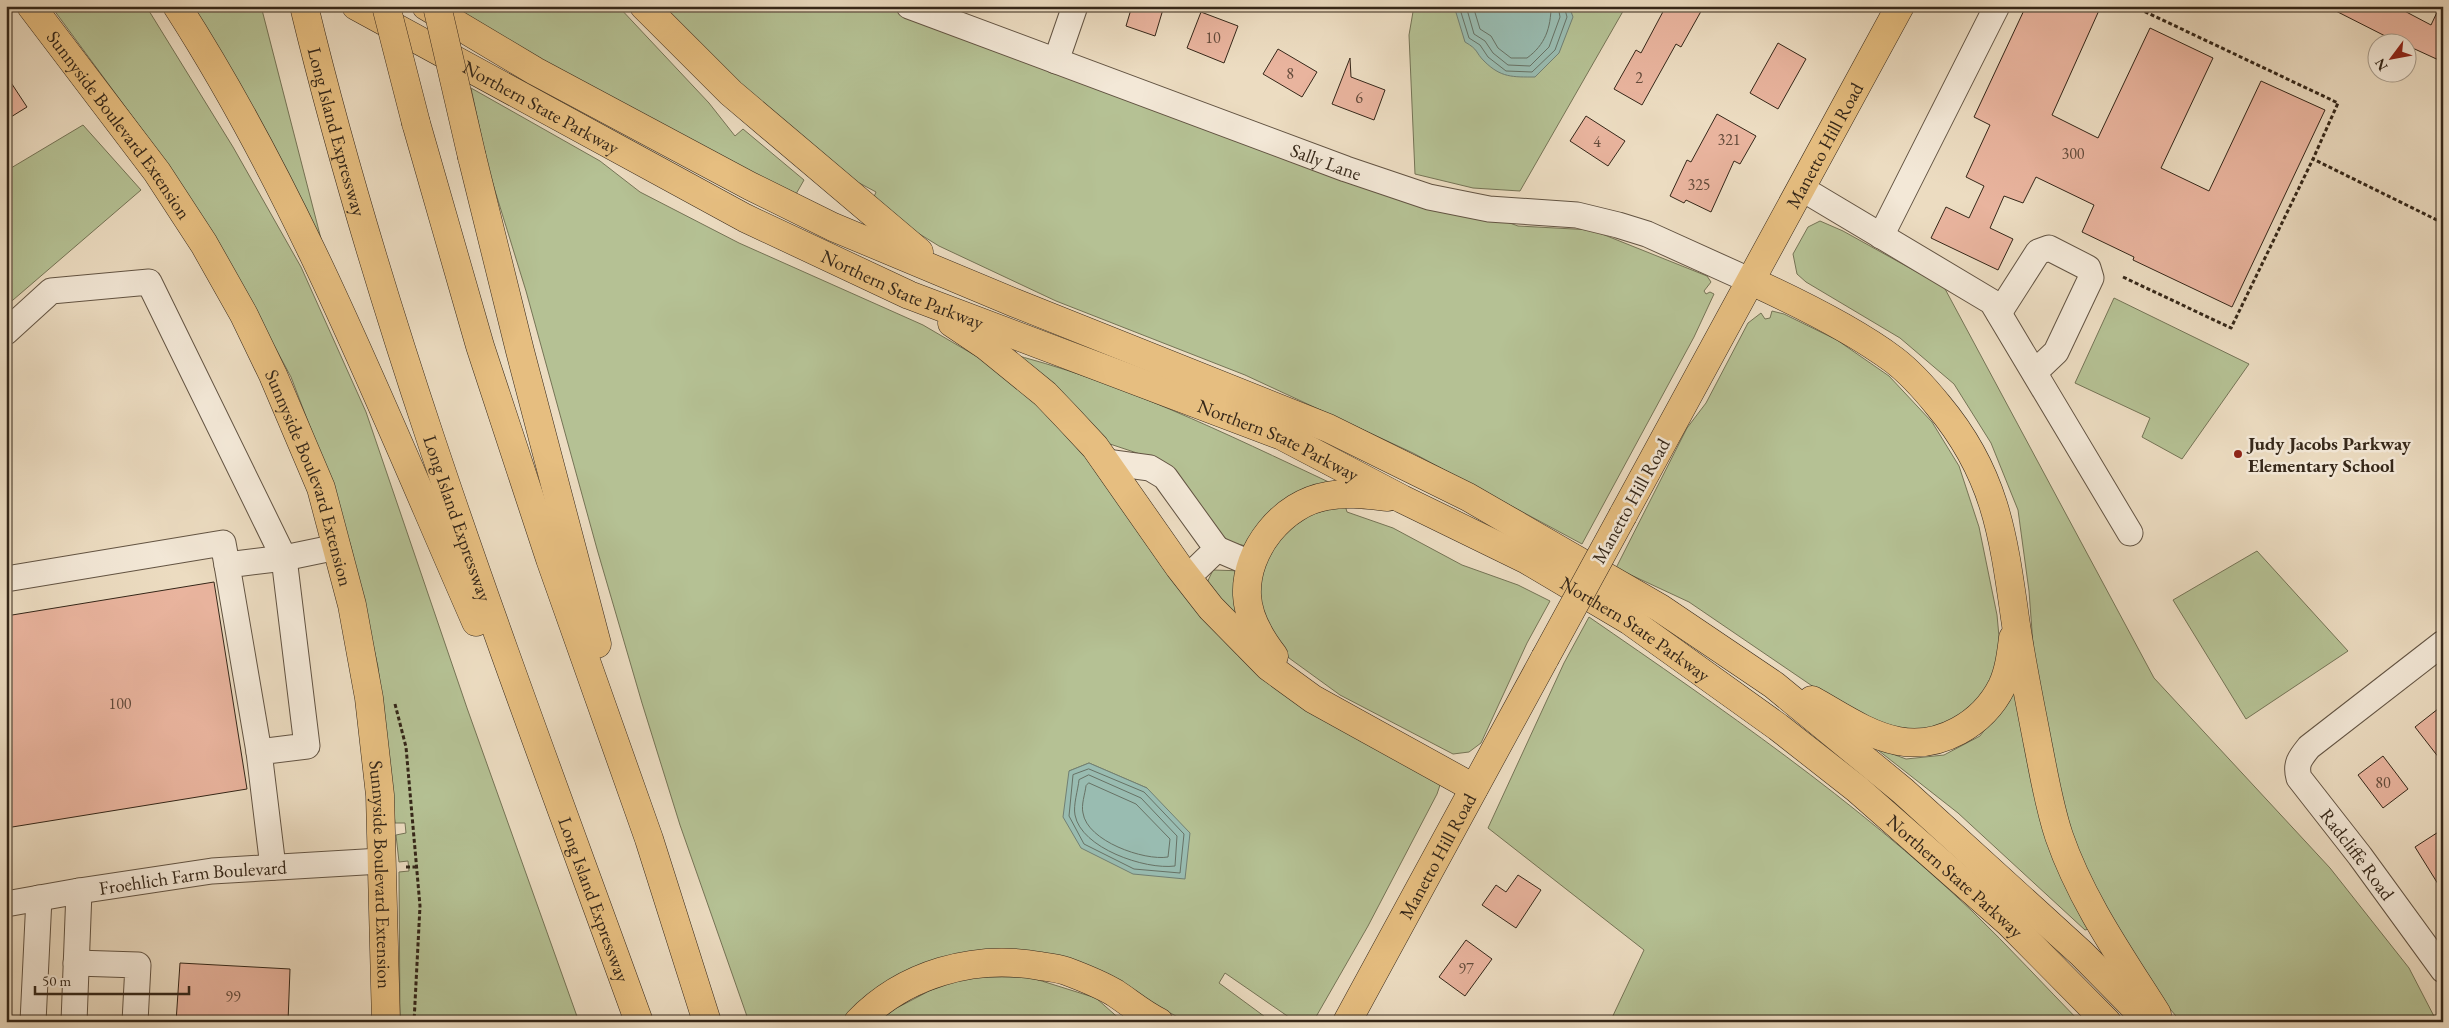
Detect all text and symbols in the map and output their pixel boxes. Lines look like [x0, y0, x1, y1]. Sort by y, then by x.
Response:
street label: Sunnyside Boulevard Extension [41, 25, 197, 224]
house number: 10 [1205, 27, 1221, 48]
north arrow [2366, 32, 2416, 82]
street label: Long Island Expressway [302, 45, 373, 220]
street label: Northern State Parkway [459, 54, 625, 160]
text: N [2370, 55, 2392, 74]
house number: 8 [1286, 63, 1294, 84]
house number: 2 [1635, 67, 1643, 88]
street label: Manetto Hill Road [1780, 78, 1869, 213]
house number: 6 [1355, 87, 1363, 108]
house number: 321 [1717, 129, 1741, 150]
house number: 4 [1593, 131, 1601, 152]
street label: Sally Lane [1287, 137, 1365, 186]
house number: 300 [2061, 143, 2085, 164]
house number: 325 [1687, 174, 1711, 195]
street label: Northern State Parkway [817, 243, 988, 335]
street label: Sunnyside Boulevard Extension [260, 365, 359, 589]
street label: Northern State Parkway [1194, 393, 1364, 487]
place label: Judy Jacobs Parkway Elementary School [2246, 431, 2412, 478]
street label: Long Island Expressway [418, 432, 498, 605]
street label: Manetto Hill Road [1586, 434, 1676, 568]
marker: Judy Jacobs Parkway Elementary School [2232, 448, 2244, 460]
street label: Northern State Parkway [1556, 570, 1716, 687]
house number: 100 [108, 693, 132, 714]
street label: Sunnyside Boulevard Extension [364, 759, 398, 989]
house number: 80 [2375, 772, 2391, 793]
street label: Manetto Hill Road [1393, 788, 1482, 923]
street label: Radcliffe Road [2315, 803, 2401, 905]
street label: Northern State Parkway [1882, 809, 2030, 944]
street label: Long Island Expressway [553, 813, 636, 986]
street label: Froehlich Farm Boulevard [97, 854, 288, 900]
house number: 97 [1458, 958, 1474, 979]
scale bar [35, 963, 189, 995]
text: 50 m [42, 971, 71, 990]
house number: 99 [225, 986, 241, 1007]

